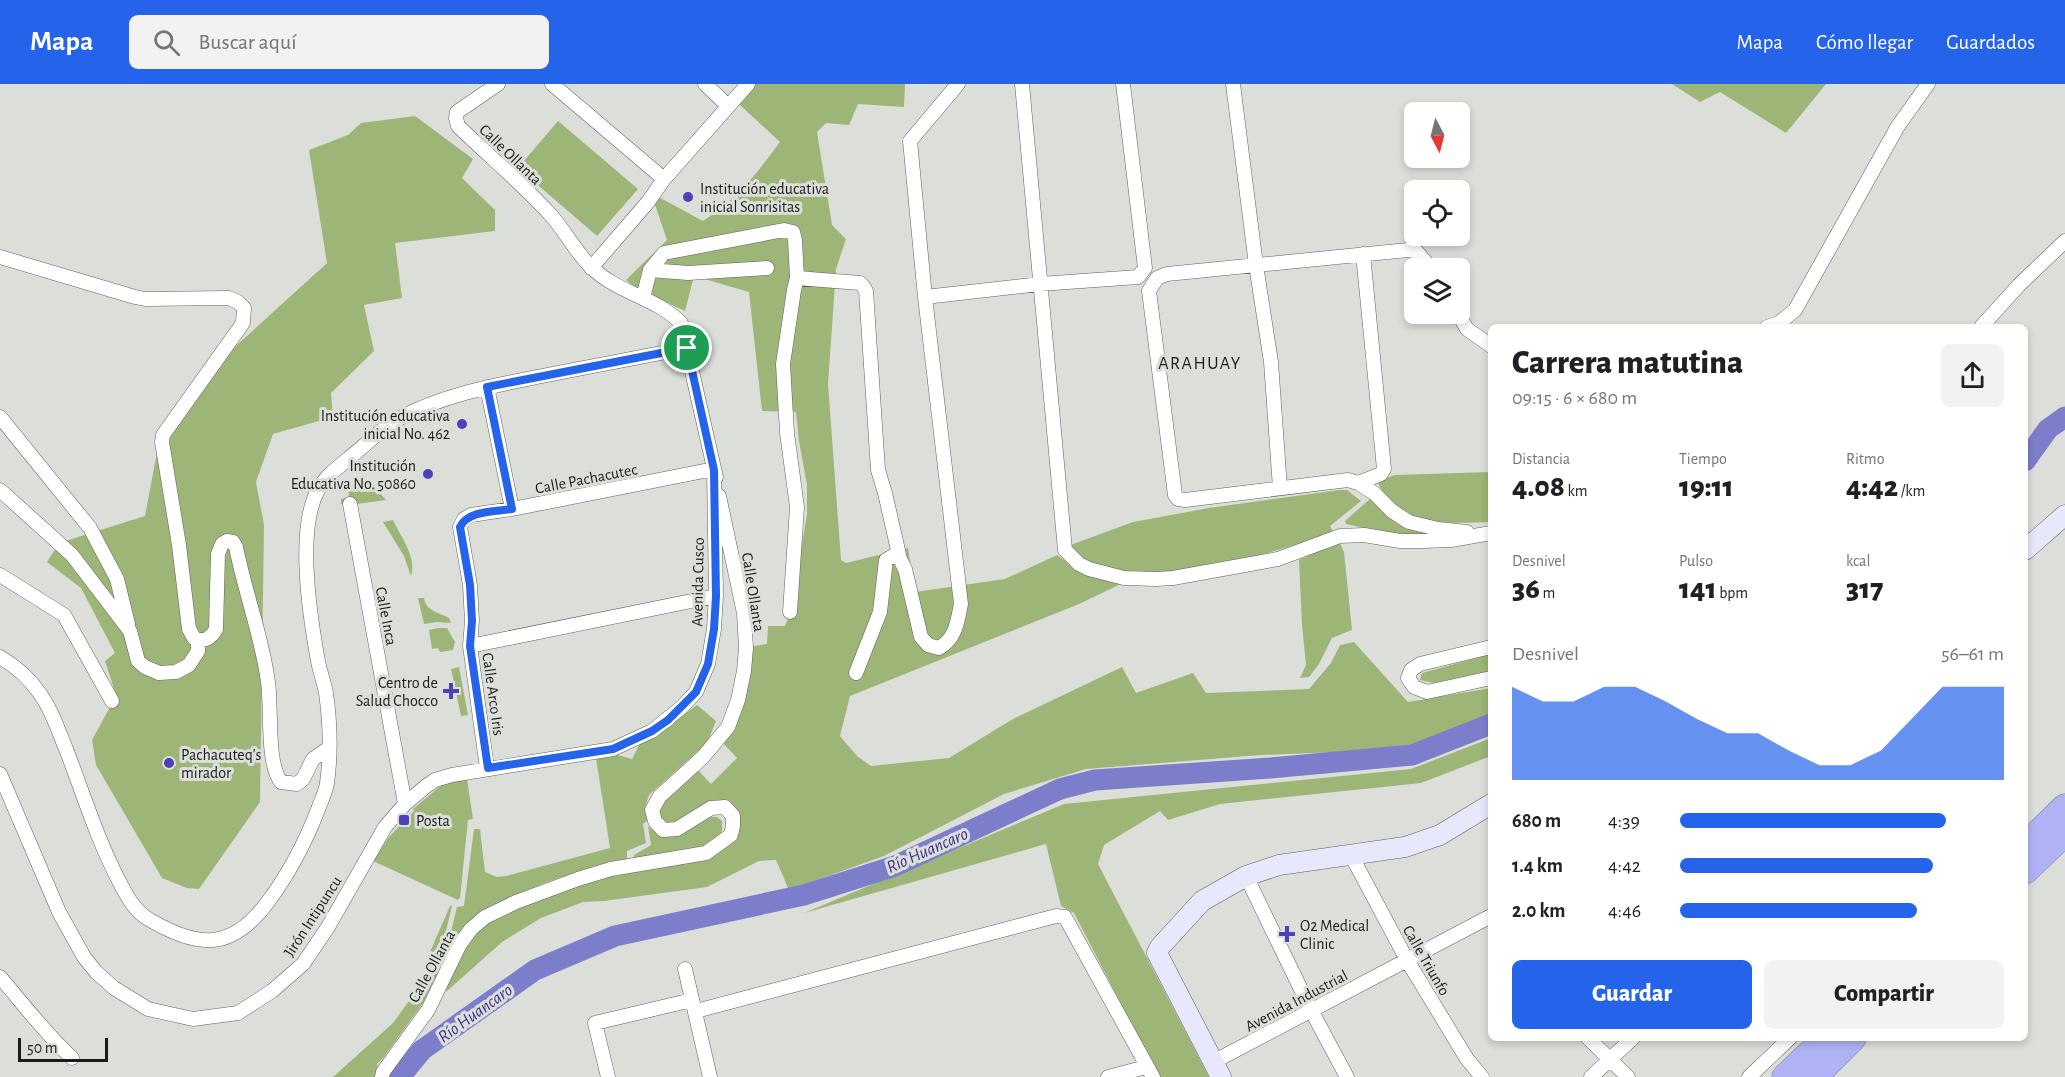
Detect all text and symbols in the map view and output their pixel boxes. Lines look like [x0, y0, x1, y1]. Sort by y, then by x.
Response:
search box [129, 15, 549, 69]
icon: search [150, 26, 183, 59]
text: Mapa [30, 28, 93, 56]
text: Buscar aquí [198, 31, 297, 53]
text: Mapa [1737, 32, 1783, 53]
text: Cómo llegar [1816, 32, 1913, 53]
text: Guardados [1946, 32, 2035, 53]
north arrow [1404, 102, 1470, 168]
map controls [1404, 102, 1470, 324]
street label: Calle Ollanta [476, 121, 545, 188]
button: locate [1404, 180, 1470, 246]
place label: Institución educativa inicial Sonrisitas [700, 181, 829, 215]
marker: Institución educativa inicial Sonrisitas [681, 190, 695, 204]
button: layers [1404, 258, 1470, 324]
pin [661, 322, 712, 373]
icon: arrive [670, 331, 703, 364]
button: share [1941, 344, 2004, 407]
text: Carrera matutina [1512, 347, 1743, 380]
district label: ARAHUAY [1158, 355, 1242, 373]
text: 09:15 · 6 × 680 m [1512, 388, 1637, 408]
place label: Institución educativa inicial No. 462 [321, 408, 450, 442]
marker: Institución educativa inicial No. 462 [455, 417, 469, 431]
text: Distancia [1512, 451, 1570, 467]
text: Tiempo [1679, 451, 1727, 467]
text: Ritmo [1846, 451, 1885, 467]
place label: Institución Educativa No. 50860 [291, 458, 416, 492]
street label: Calle Pachacutec [534, 461, 639, 497]
marker: Institución Educativa No. 50860 [421, 467, 435, 481]
text: 4.08 [1512, 472, 1565, 502]
text: 19:11 [1679, 472, 1734, 502]
text: 4:42 [1846, 472, 1898, 502]
text: km [1565, 483, 1588, 499]
text: /km [1898, 483, 1925, 499]
street label: Avenida Cusco [689, 537, 707, 627]
street label: Calle Ollanta [739, 552, 767, 633]
text: Desnivel [1512, 553, 1566, 569]
text: Pulso [1679, 553, 1713, 569]
text: kcal [1846, 553, 1870, 569]
text: 36 [1512, 574, 1540, 604]
text: 141 [1679, 574, 1717, 604]
text: 317 [1846, 574, 1883, 604]
street label: Calle Inca [372, 585, 400, 647]
text: m [1540, 585, 1555, 601]
text: bpm [1717, 585, 1748, 601]
text: Desnivel [1512, 644, 1579, 664]
text: 56–61 m [1941, 644, 2004, 664]
street label: Calle Arco Iris [479, 652, 507, 737]
place label: Centro de Salud Chocco [356, 675, 438, 709]
marker: Centro de Salud Chocco [442, 682, 460, 700]
place label: Pachacuteq's mirador [181, 747, 262, 781]
marker: Pachacuteq's mirador [162, 756, 176, 770]
text: 680 m [1512, 811, 1561, 831]
text: 4:39 [1608, 811, 1640, 831]
marker: Posta [397, 813, 411, 827]
place label: Posta [416, 813, 450, 829]
water label: Río Huancaro [884, 825, 971, 877]
text: 1.4 km [1512, 856, 1563, 876]
text: 4:42 [1608, 856, 1641, 876]
street label: Jirón Intipuncu [281, 873, 345, 960]
text: 2.0 km [1512, 901, 1565, 921]
text: 4:46 [1608, 901, 1641, 921]
place label: O2 Medical Clinic [1300, 918, 1369, 952]
street label: Calle Triunfo [1400, 923, 1453, 998]
marker: O2 Medical Clinic [1278, 925, 1296, 943]
street label: Calle Ollanta [406, 928, 458, 1005]
button: Guardar [1512, 960, 1752, 1029]
button: Compartir [1764, 960, 2004, 1029]
street label: Avenida Industrial [1243, 967, 1350, 1035]
water label: Río Huancaro [435, 981, 516, 1047]
scale bar [18, 1035, 108, 1062]
text: 50 m [27, 1040, 58, 1056]

